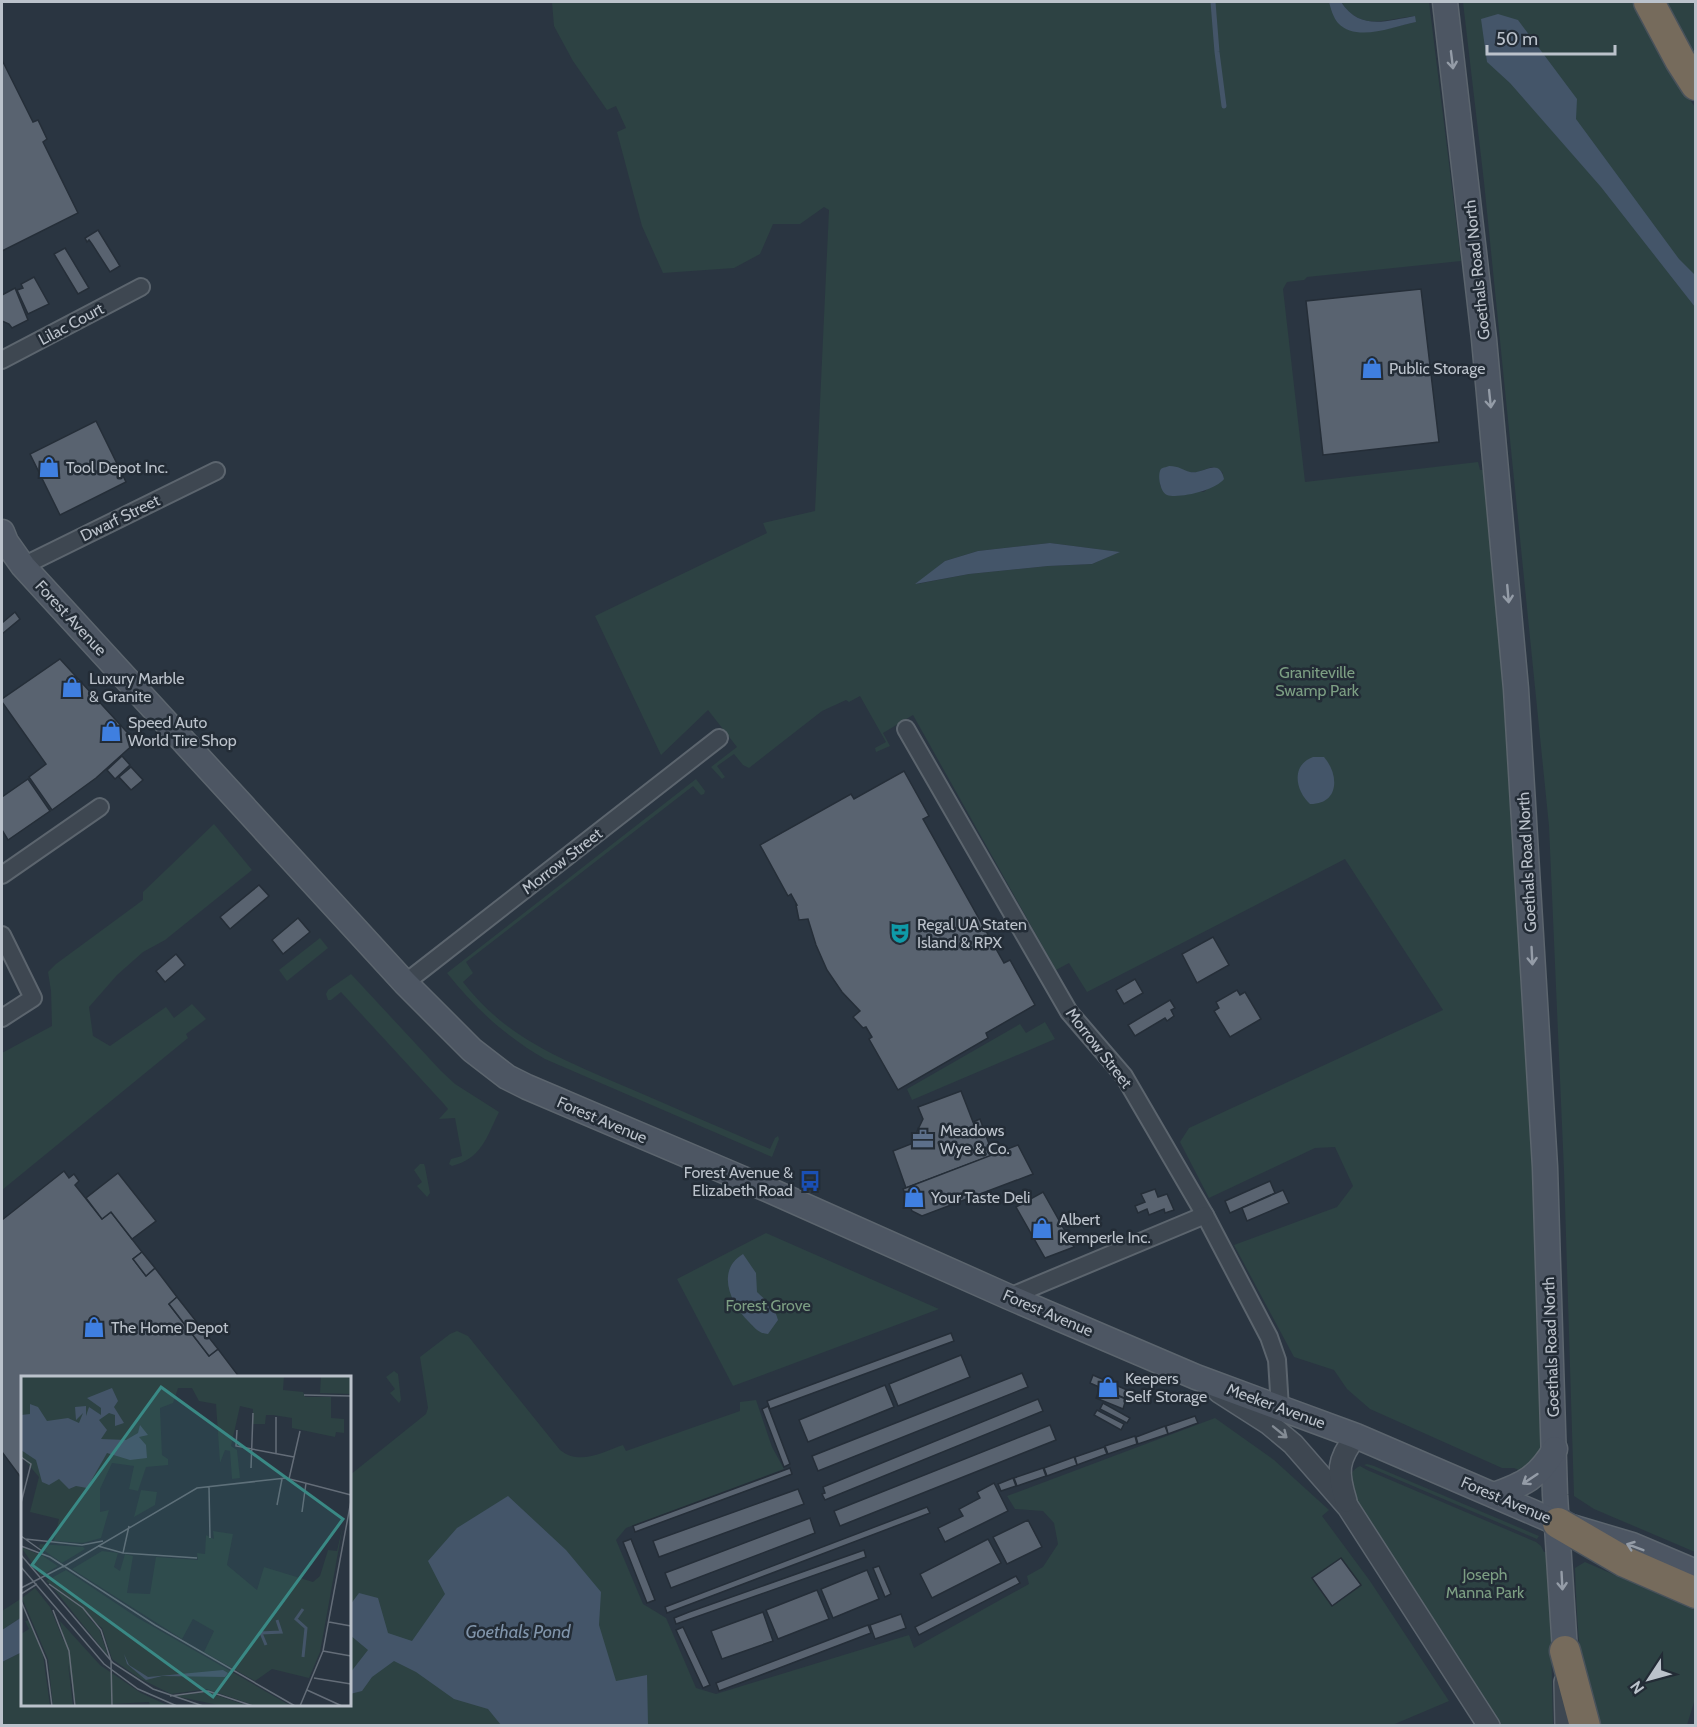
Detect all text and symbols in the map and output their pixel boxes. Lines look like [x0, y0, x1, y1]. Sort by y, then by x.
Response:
scale bar [1487, 18, 1614, 56]
text: 50 m [1496, 28, 1538, 50]
one-way arrow [1447, 49, 1458, 69]
street label: Goethals Road North [1460, 199, 1494, 341]
street label: Lilac Court [35, 299, 107, 349]
shop icon: Public Storage [1360, 356, 1384, 380]
place label: Public Storage [1389, 359, 1485, 378]
one-way arrow [1485, 389, 1496, 409]
shop icon: Tool Depot Inc. [37, 455, 61, 479]
place label: Tool Depot Inc. [66, 458, 168, 477]
street label: Dwarf Street [77, 490, 163, 545]
street label: Forest Avenue [31, 576, 111, 660]
one-way arrow [1503, 583, 1514, 603]
park label: Graniteville Swamp Park [1275, 663, 1360, 700]
place label: Luxury Marble & Granite [89, 669, 184, 706]
shop icon: Luxury Marble & Granite [60, 675, 84, 699]
place label: Speed Auto World Tire Shop [128, 713, 237, 750]
shop icon: Speed Auto World Tire Shop [99, 719, 123, 743]
street label: Goethals Road North [1514, 791, 1540, 933]
street label: Morrow Street [518, 823, 606, 898]
place label: Regal UA Staten Island & RPX [917, 915, 1027, 952]
theatre icon: Regal UA Staten Island & RPX [888, 921, 912, 945]
one-way arrow [1527, 945, 1538, 965]
street label: Morrow Street [1062, 1004, 1137, 1092]
street label: Forest Avenue [554, 1093, 650, 1147]
place label: Meadows Wye & Co. [940, 1121, 1010, 1158]
office icon: Meadows Wye & Co. [911, 1127, 935, 1151]
place label: Forest Avenue & Elizabeth Road [684, 1163, 793, 1200]
bus stop icon: Forest Avenue & Elizabeth Road [798, 1169, 822, 1193]
shop icon: Your Taste Deli [902, 1185, 926, 1209]
place label: Your Taste Deli [930, 1188, 1030, 1207]
place label: Albert Kemperle Inc. [1059, 1210, 1151, 1247]
shop icon: Albert Kemperle Inc. [1030, 1216, 1054, 1240]
street label: Goethals Road North [1539, 1276, 1563, 1418]
street label: Forest Avenue [1000, 1286, 1096, 1340]
park label: Forest Grove [725, 1296, 811, 1315]
shop icon: The Home Depot [82, 1315, 106, 1339]
place label: The Home Depot [111, 1318, 229, 1337]
place label: Keepers Self Storage [1125, 1369, 1207, 1406]
shop icon: Keepers Self Storage [1096, 1375, 1120, 1399]
inset map [21, 1376, 351, 1706]
street label: Meeker Avenue [1224, 1379, 1328, 1433]
one-way arrow [1272, 1426, 1288, 1439]
street label: Forest Avenue [1458, 1473, 1554, 1527]
one-way arrow [1522, 1473, 1538, 1485]
one-way arrow [1627, 1541, 1645, 1552]
park label: Joseph Manna Park [1446, 1565, 1525, 1602]
one-way arrow [1556, 1571, 1567, 1591]
water label: Goethals Pond [465, 1621, 571, 1643]
north arrow [1619, 1649, 1679, 1709]
text: N [1626, 1677, 1648, 1698]

